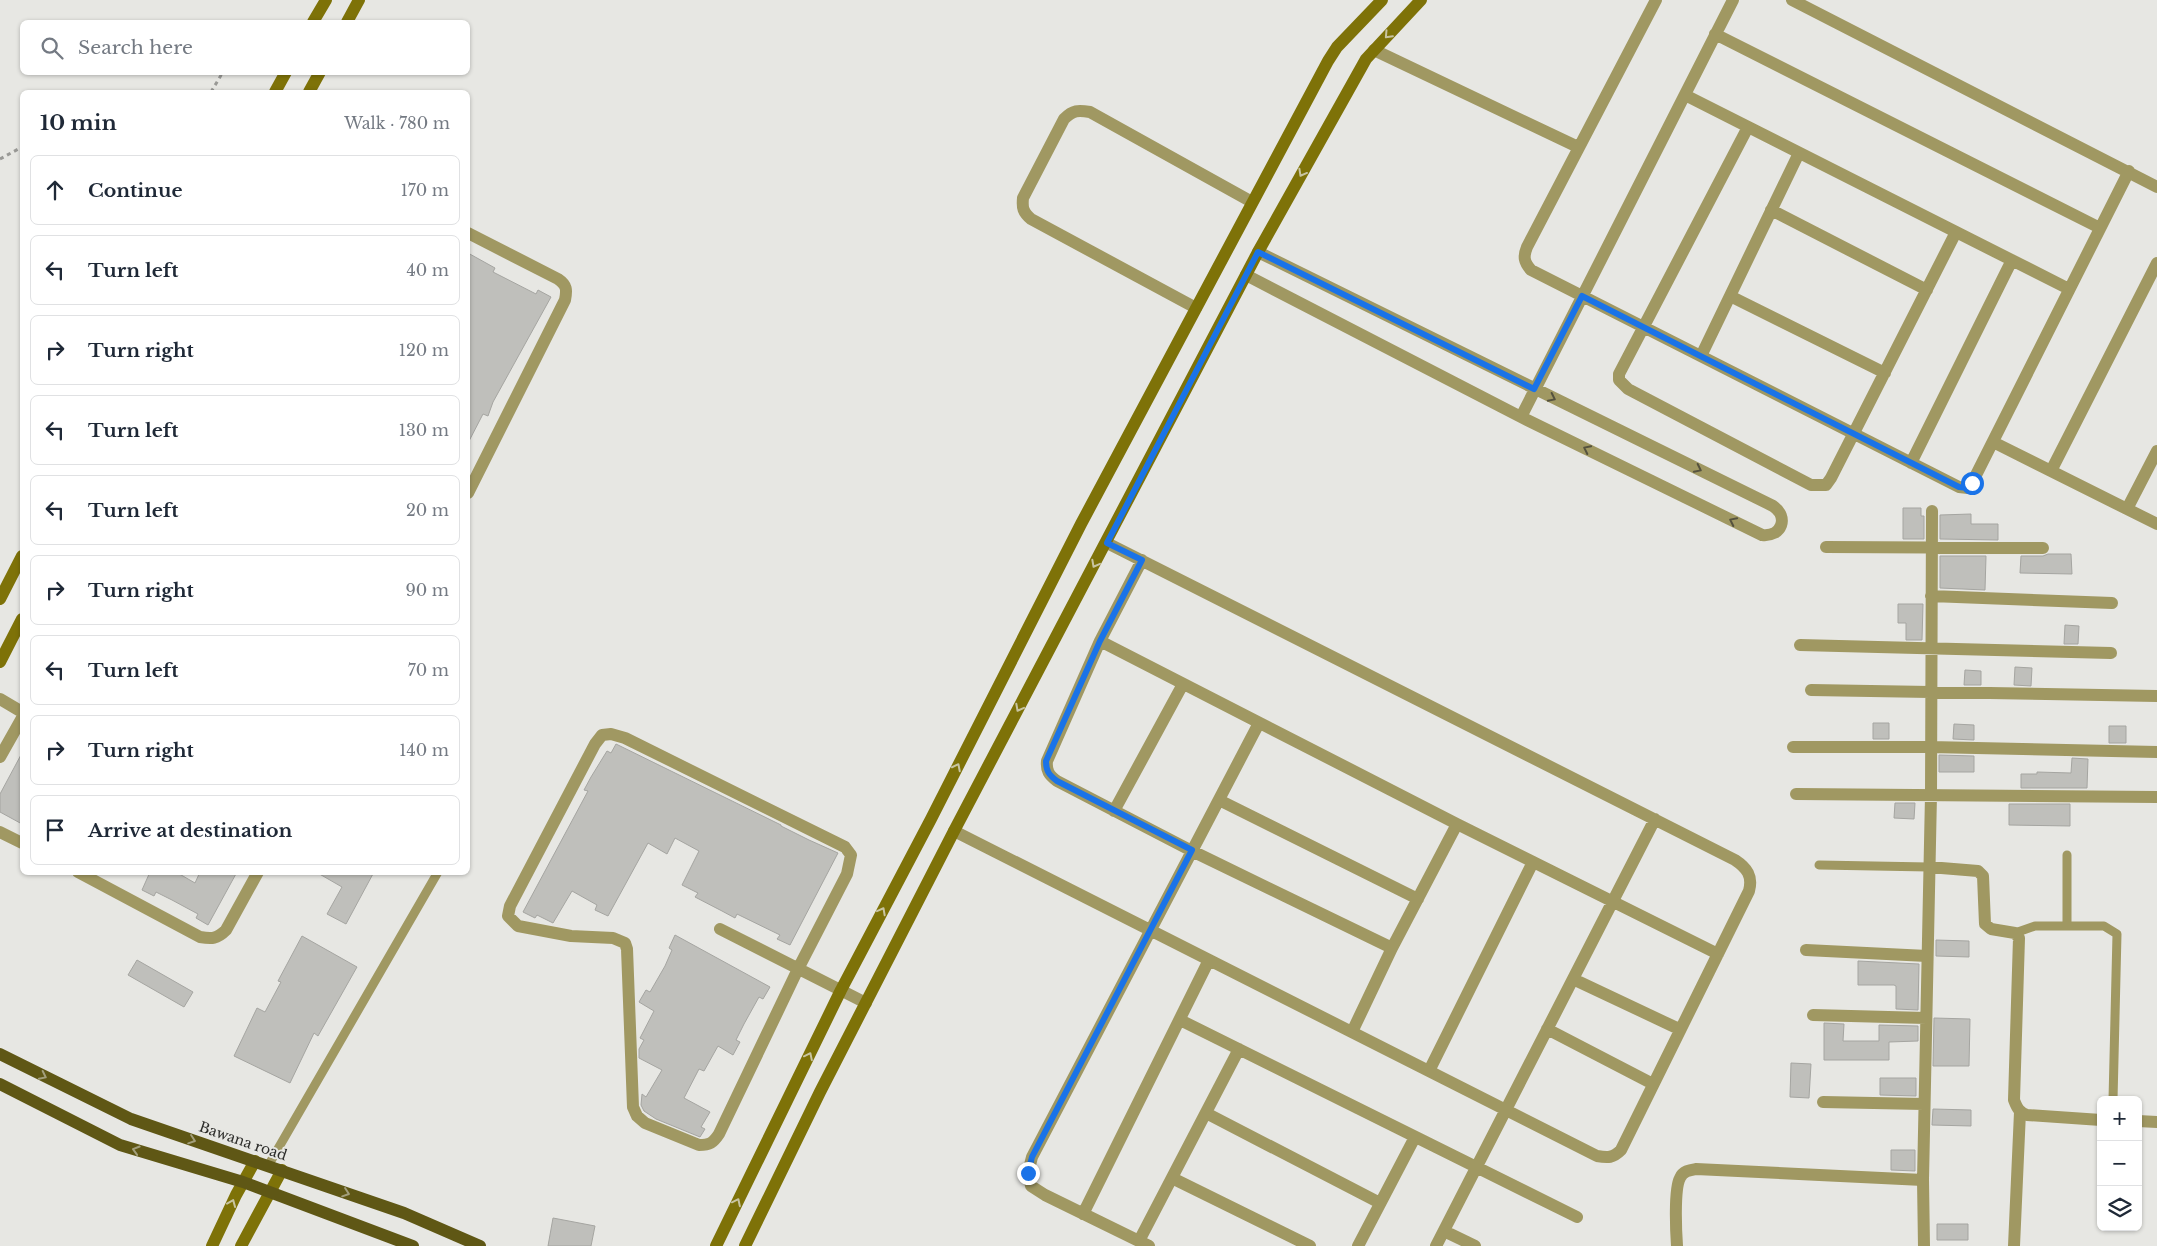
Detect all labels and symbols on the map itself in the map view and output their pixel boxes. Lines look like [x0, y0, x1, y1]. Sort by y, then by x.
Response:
one-way arrow [1385, 30, 1394, 39]
one-way arrow [1299, 168, 1309, 177]
one-way arrow [1547, 392, 1556, 402]
one-way arrow [1583, 445, 1592, 455]
one-way arrow [1693, 463, 1702, 473]
route start [1961, 472, 1984, 495]
one-way arrow [1729, 517, 1738, 527]
one-way arrow [1091, 559, 1101, 568]
one-way arrow [1016, 702, 1026, 711]
one-way arrow [951, 764, 961, 773]
one-way arrow [876, 908, 886, 917]
one-way arrow [802, 1052, 813, 1061]
one-way arrow [38, 1070, 47, 1080]
street label: Bawana road [197, 1118, 290, 1165]
one-way arrow [188, 1134, 196, 1144]
one-way arrow [132, 1145, 141, 1155]
route end [1017, 1162, 1040, 1185]
one-way arrow [341, 1187, 350, 1197]
one-way arrow [731, 1198, 741, 1207]
one-way arrow [226, 1199, 237, 1208]

